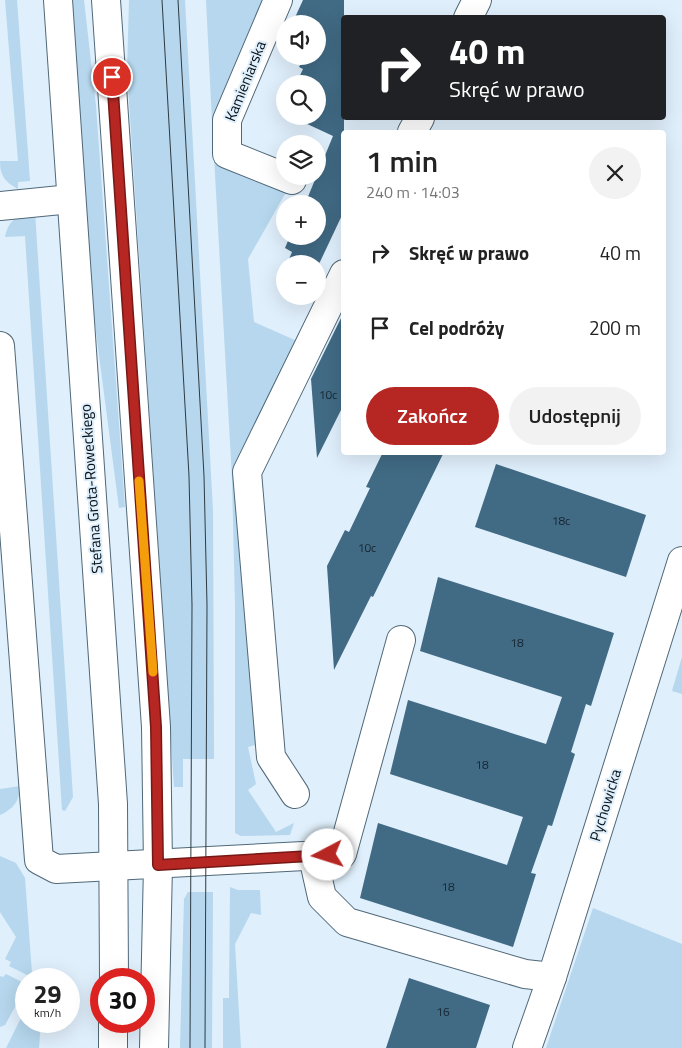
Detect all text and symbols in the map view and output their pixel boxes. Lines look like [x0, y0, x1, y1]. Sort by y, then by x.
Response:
map controls [276, 15, 326, 305]
button: sound [276, 15, 326, 65]
text: 40 m [449, 24, 525, 78]
icon: right [366, 35, 431, 100]
street label: Kamieniarska [218, 37, 272, 125]
pin [91, 56, 133, 98]
icon: arrive [98, 63, 126, 91]
text: Skręć w prawo [449, 72, 585, 106]
button: search [276, 75, 326, 125]
button: layers [276, 135, 326, 185]
text: 1 min [366, 138, 438, 184]
button: close [589, 147, 641, 199]
text: 240 m · 14:03 [366, 180, 460, 204]
button: + [276, 195, 326, 245]
text: Skręć w prawo [409, 238, 529, 267]
text: 40 m [600, 238, 641, 267]
icon: right [366, 239, 394, 267]
button: − [276, 255, 326, 305]
text: Cel podróży [409, 313, 504, 342]
text: 200 m [589, 313, 641, 342]
icon: arrive [366, 314, 394, 342]
house number: 10c [319, 385, 337, 404]
button: Zakończ [366, 387, 499, 445]
button: Udostępnij [509, 387, 641, 445]
street label: Stefana Grota-Roweckiego [74, 403, 108, 574]
house number: 18c [552, 511, 570, 530]
house number: 10c [358, 538, 376, 557]
house number: 18 [510, 633, 524, 652]
house number: 18 [475, 755, 489, 774]
street label: Pychowicka [583, 766, 627, 844]
position arrow [301, 828, 353, 880]
house number: 18 [441, 877, 455, 896]
speed limit sign: 30 [90, 968, 155, 1033]
text: 29 [33, 975, 62, 1013]
house number: 16 [436, 1002, 450, 1021]
text: km/h [34, 1003, 61, 1022]

